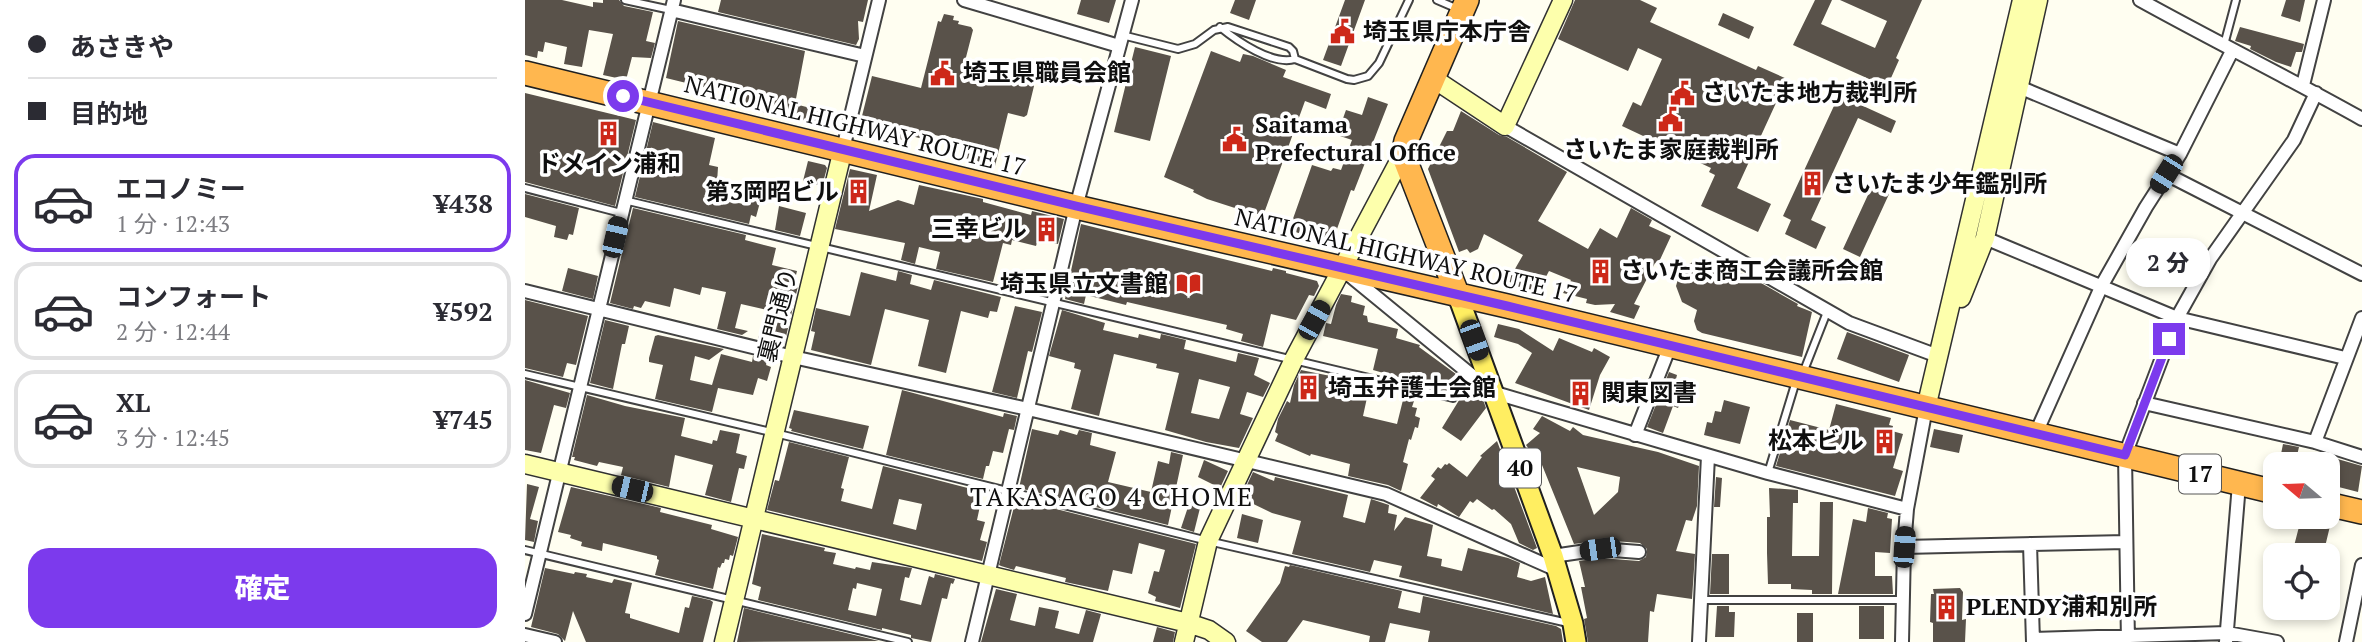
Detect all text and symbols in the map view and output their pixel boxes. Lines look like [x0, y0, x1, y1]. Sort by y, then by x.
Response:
place label: 埼玉県庁本庁舎 [1363, 15, 1531, 47]
public building icon: 埼玉県庁本庁舎 [1329, 18, 1357, 46]
text: あさきや [70, 29, 174, 63]
place label: 埼玉県職員会館 [963, 56, 1131, 88]
public building icon: 埼玉県職員会館 [929, 59, 957, 87]
street label: NATIONAL HIGHWAY ROUTE 17 [681, 67, 1029, 183]
place label: さいたま地方裁判所 [1702, 76, 1917, 108]
public building icon: さいたま地方裁判所 [1668, 79, 1696, 107]
route start [607, 80, 639, 112]
text: 目的地 [70, 96, 148, 130]
public building icon: さいたま家庭裁判所 [1657, 105, 1685, 133]
place label: Saitama Prefectural Office [1255, 108, 1456, 168]
building icon: ドメイン浦和 [595, 119, 623, 147]
public building icon: Saitama Prefectural Office [1221, 125, 1249, 153]
place label: さいたま家庭裁判所 [1563, 133, 1779, 165]
place label: ドメイン浦和 [537, 147, 681, 179]
car [2146, 151, 2187, 197]
place label: さいたま少年鑑別所 [1832, 167, 2047, 199]
building icon: さいたま少年鑑別所 [1798, 170, 1826, 198]
text: エコノミー [116, 171, 246, 205]
icon: car [32, 172, 95, 235]
place label: 第3岡昭ビル [705, 175, 839, 207]
building icon: 第3岡昭ビル [845, 178, 873, 206]
text: ¥438 [434, 186, 493, 220]
street label: NATIONAL HIGHWAY ROUTE 17 [1232, 200, 1581, 310]
text: 1 分 · 12:43 [116, 208, 230, 239]
place label: 三幸ビル [931, 212, 1027, 244]
car [601, 214, 630, 260]
building icon: 三幸ビル [1033, 215, 1061, 243]
callout: 2 分 [2127, 238, 2211, 286]
text: 2 分 [2147, 247, 2189, 278]
place label: さいたま商工会議所会館 [1620, 254, 1883, 286]
building icon: さいたま商工会議所会館 [1586, 257, 1614, 285]
street label: 裏門通り [750, 264, 804, 365]
place label: 埼玉県立文書館 [1000, 267, 1168, 299]
library icon: 埼玉県立文書館 [1174, 270, 1202, 298]
text: コンフォート [116, 279, 271, 313]
icon: car [32, 280, 95, 343]
text: ¥592 [434, 294, 493, 328]
car [1295, 297, 1334, 343]
text: 2 分 · 12:44 [116, 316, 230, 347]
car [1457, 317, 1492, 363]
route end [2153, 323, 2185, 355]
place label: 埼玉弁護士会館 [1328, 371, 1496, 403]
building icon: 埼玉弁護士会館 [1294, 374, 1322, 402]
place label: 関東図書 [1601, 376, 1697, 408]
building icon: 関東図書 [1567, 379, 1595, 407]
text: XL [116, 385, 150, 419]
icon: car [32, 388, 95, 451]
text: ¥745 [434, 402, 493, 436]
text: 3 分 · 12:45 [116, 422, 230, 453]
place label: 松本ビル [1768, 424, 1864, 456]
building icon: 松本ビル [1870, 427, 1898, 455]
road number: 40 [1499, 448, 1541, 488]
north arrow [2263, 452, 2340, 528]
map controls [2263, 452, 2340, 620]
road number: 17 [2179, 454, 2221, 494]
car [610, 474, 655, 504]
district label: TAKASAGO 4 CHOME [970, 479, 1254, 513]
car [1893, 525, 1916, 569]
car [1578, 536, 1623, 562]
button: locate [2263, 543, 2340, 620]
button: 確定 [28, 548, 497, 628]
place label: PLENDY浦和別所 [1966, 590, 2157, 622]
building icon: PLENDY浦和別所 [1932, 593, 1960, 621]

